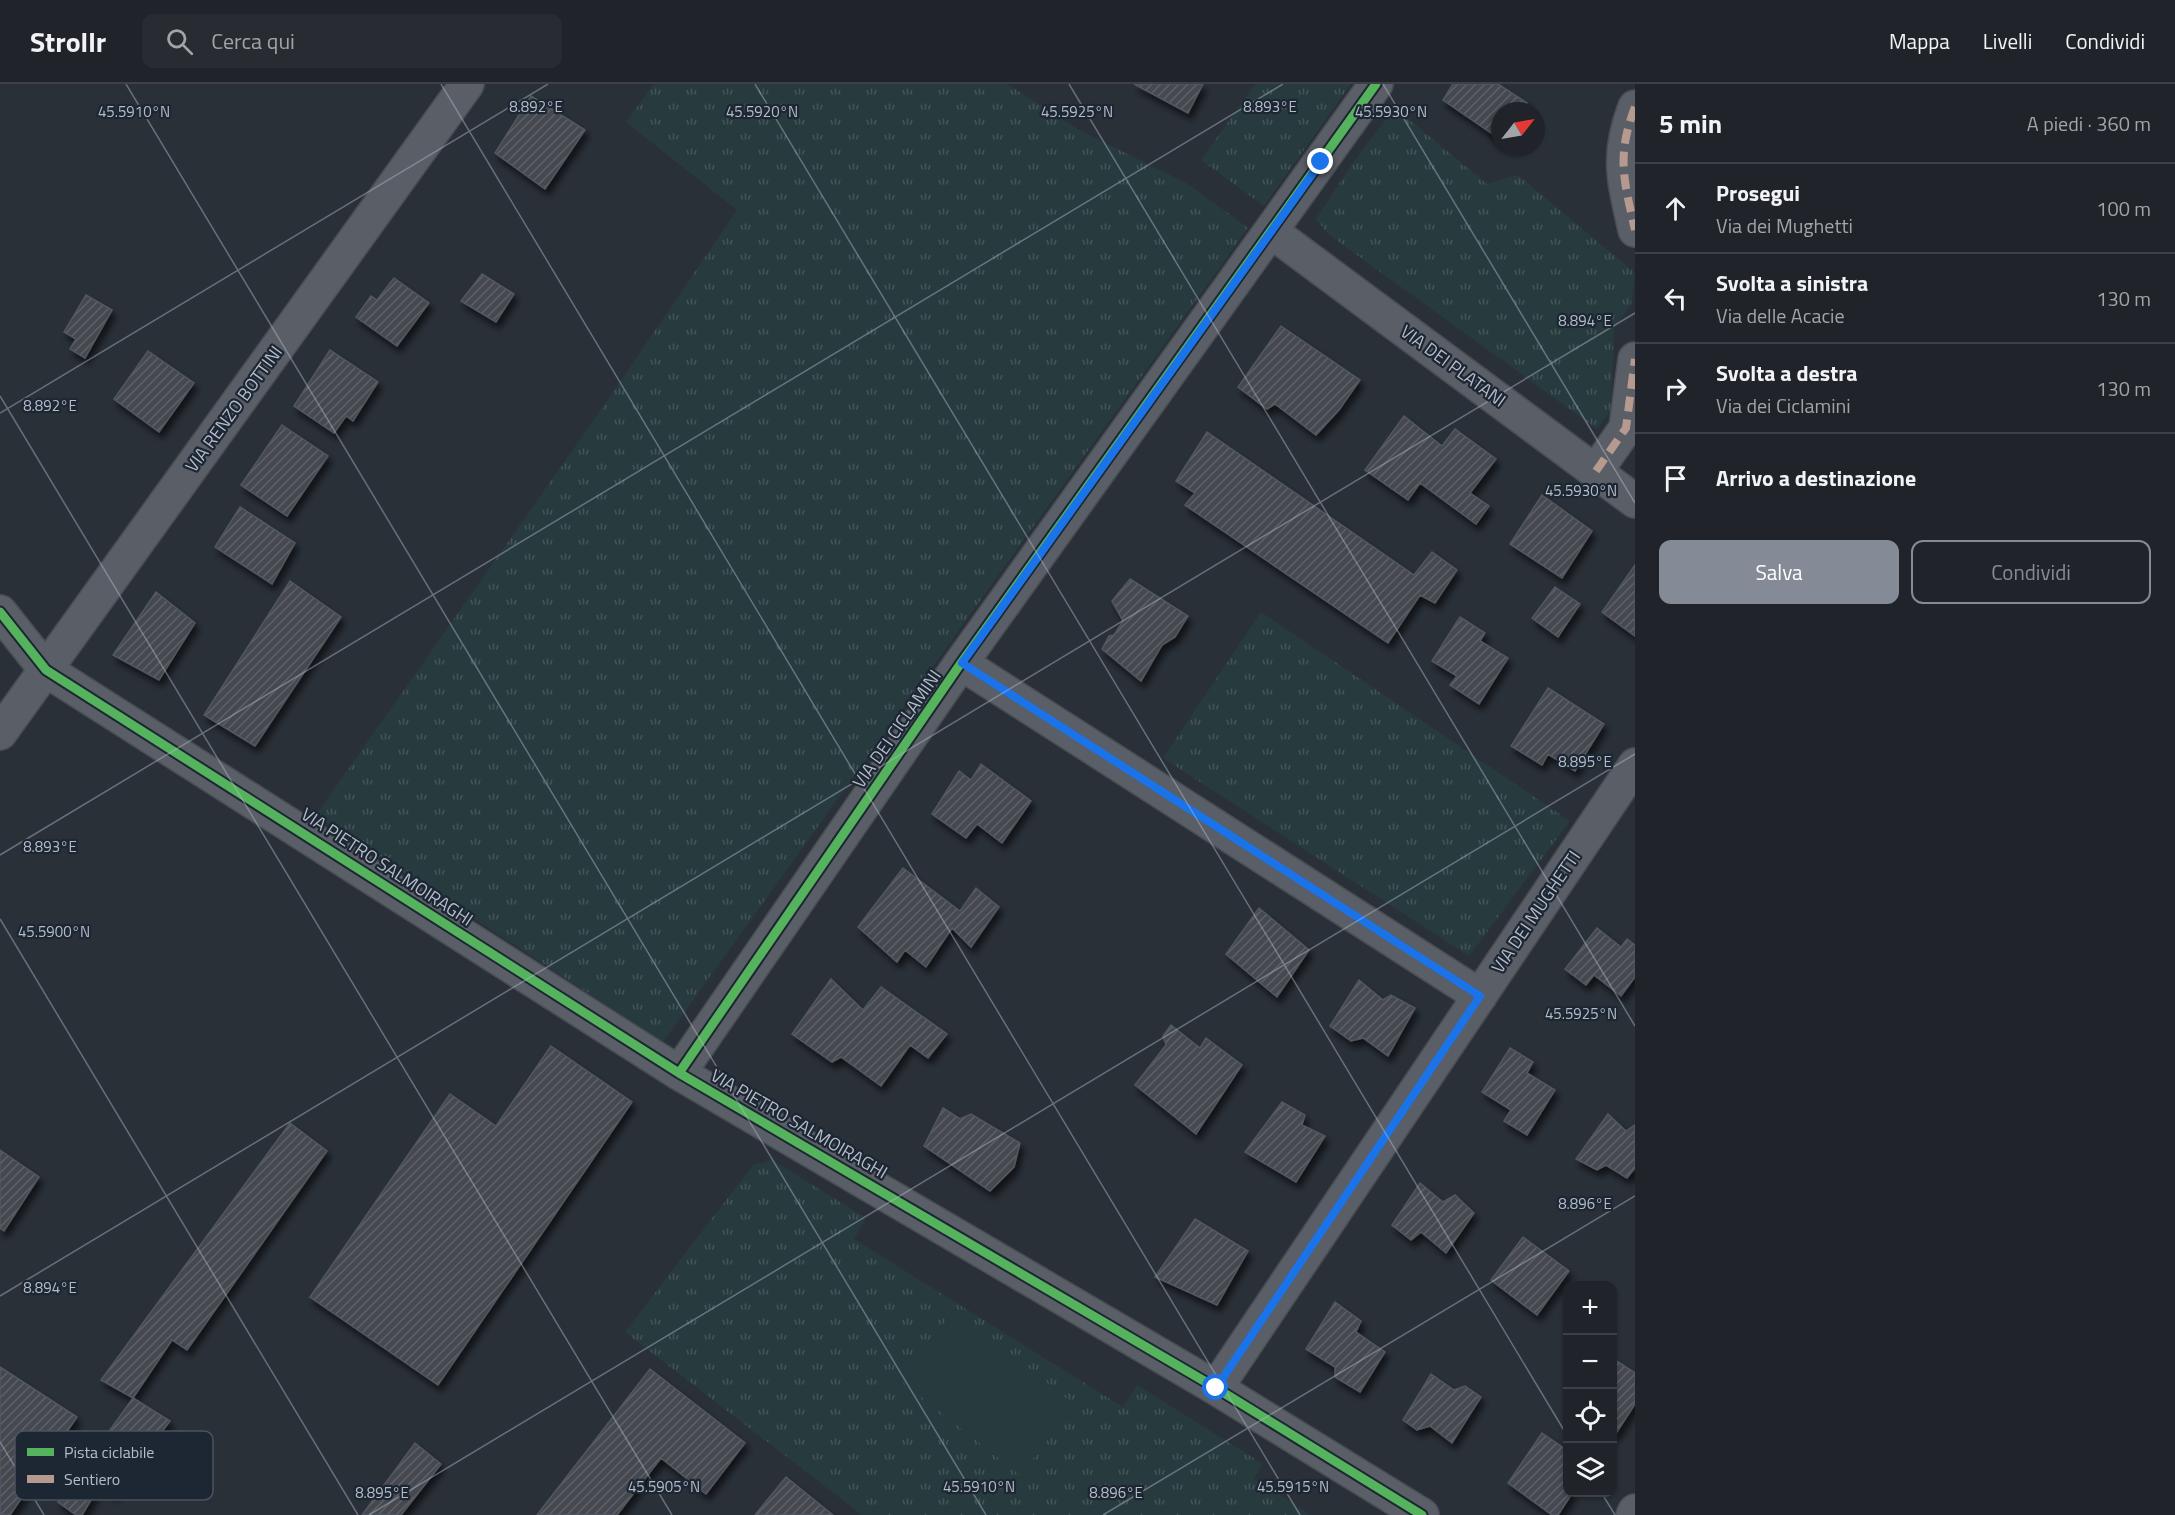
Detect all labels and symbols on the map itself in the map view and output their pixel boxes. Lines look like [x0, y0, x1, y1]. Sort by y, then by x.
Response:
text: 8.892°E [509, 95, 563, 118]
text: 8.893°E [1243, 95, 1297, 118]
text: 45.5910°N [98, 100, 170, 123]
text: 45.5920°N [726, 100, 798, 123]
text: 45.5925°N [1041, 100, 1113, 123]
text: 45.5930°N [1355, 100, 1427, 123]
north arrow [1491, 102, 1545, 156]
route end [1307, 148, 1333, 174]
text: 8.894°E [1558, 309, 1612, 332]
street label: VIA DEI PLATANI [1395, 318, 1512, 413]
street label: VIA RENZO BOTTINI [178, 340, 289, 478]
text: 8.892°E [23, 394, 77, 417]
text: 45.5930°N [1545, 479, 1617, 502]
street label: VIA DEI CICLAMINI [846, 664, 948, 793]
text: 8.895°E [1558, 750, 1612, 773]
street label: VIA PIETRO SALMOIRAGHI [296, 801, 479, 933]
text: 8.893°E [23, 835, 77, 858]
street label: VIA DEI MUGHETTI [1484, 845, 1587, 978]
text: 45.5900°N [18, 920, 90, 943]
text: 45.5925°N [1545, 1002, 1617, 1025]
street label: VIA PIETRO SALMOIRAGHI [706, 1062, 893, 1185]
text: 8.896°E [1558, 1192, 1612, 1215]
text: 8.894°E [23, 1276, 77, 1299]
route start [1202, 1374, 1228, 1400]
legend [15, 1431, 213, 1500]
text: Pista ciclabile [64, 1440, 154, 1464]
text: Sentiero [64, 1467, 120, 1491]
text: 45.5905°N [628, 1475, 700, 1498]
text: 45.5910°N [943, 1475, 1015, 1498]
text: 45.5915°N [1257, 1475, 1329, 1498]
text: 8.895°E [355, 1481, 409, 1504]
text: 8.896°E [1089, 1481, 1143, 1504]

